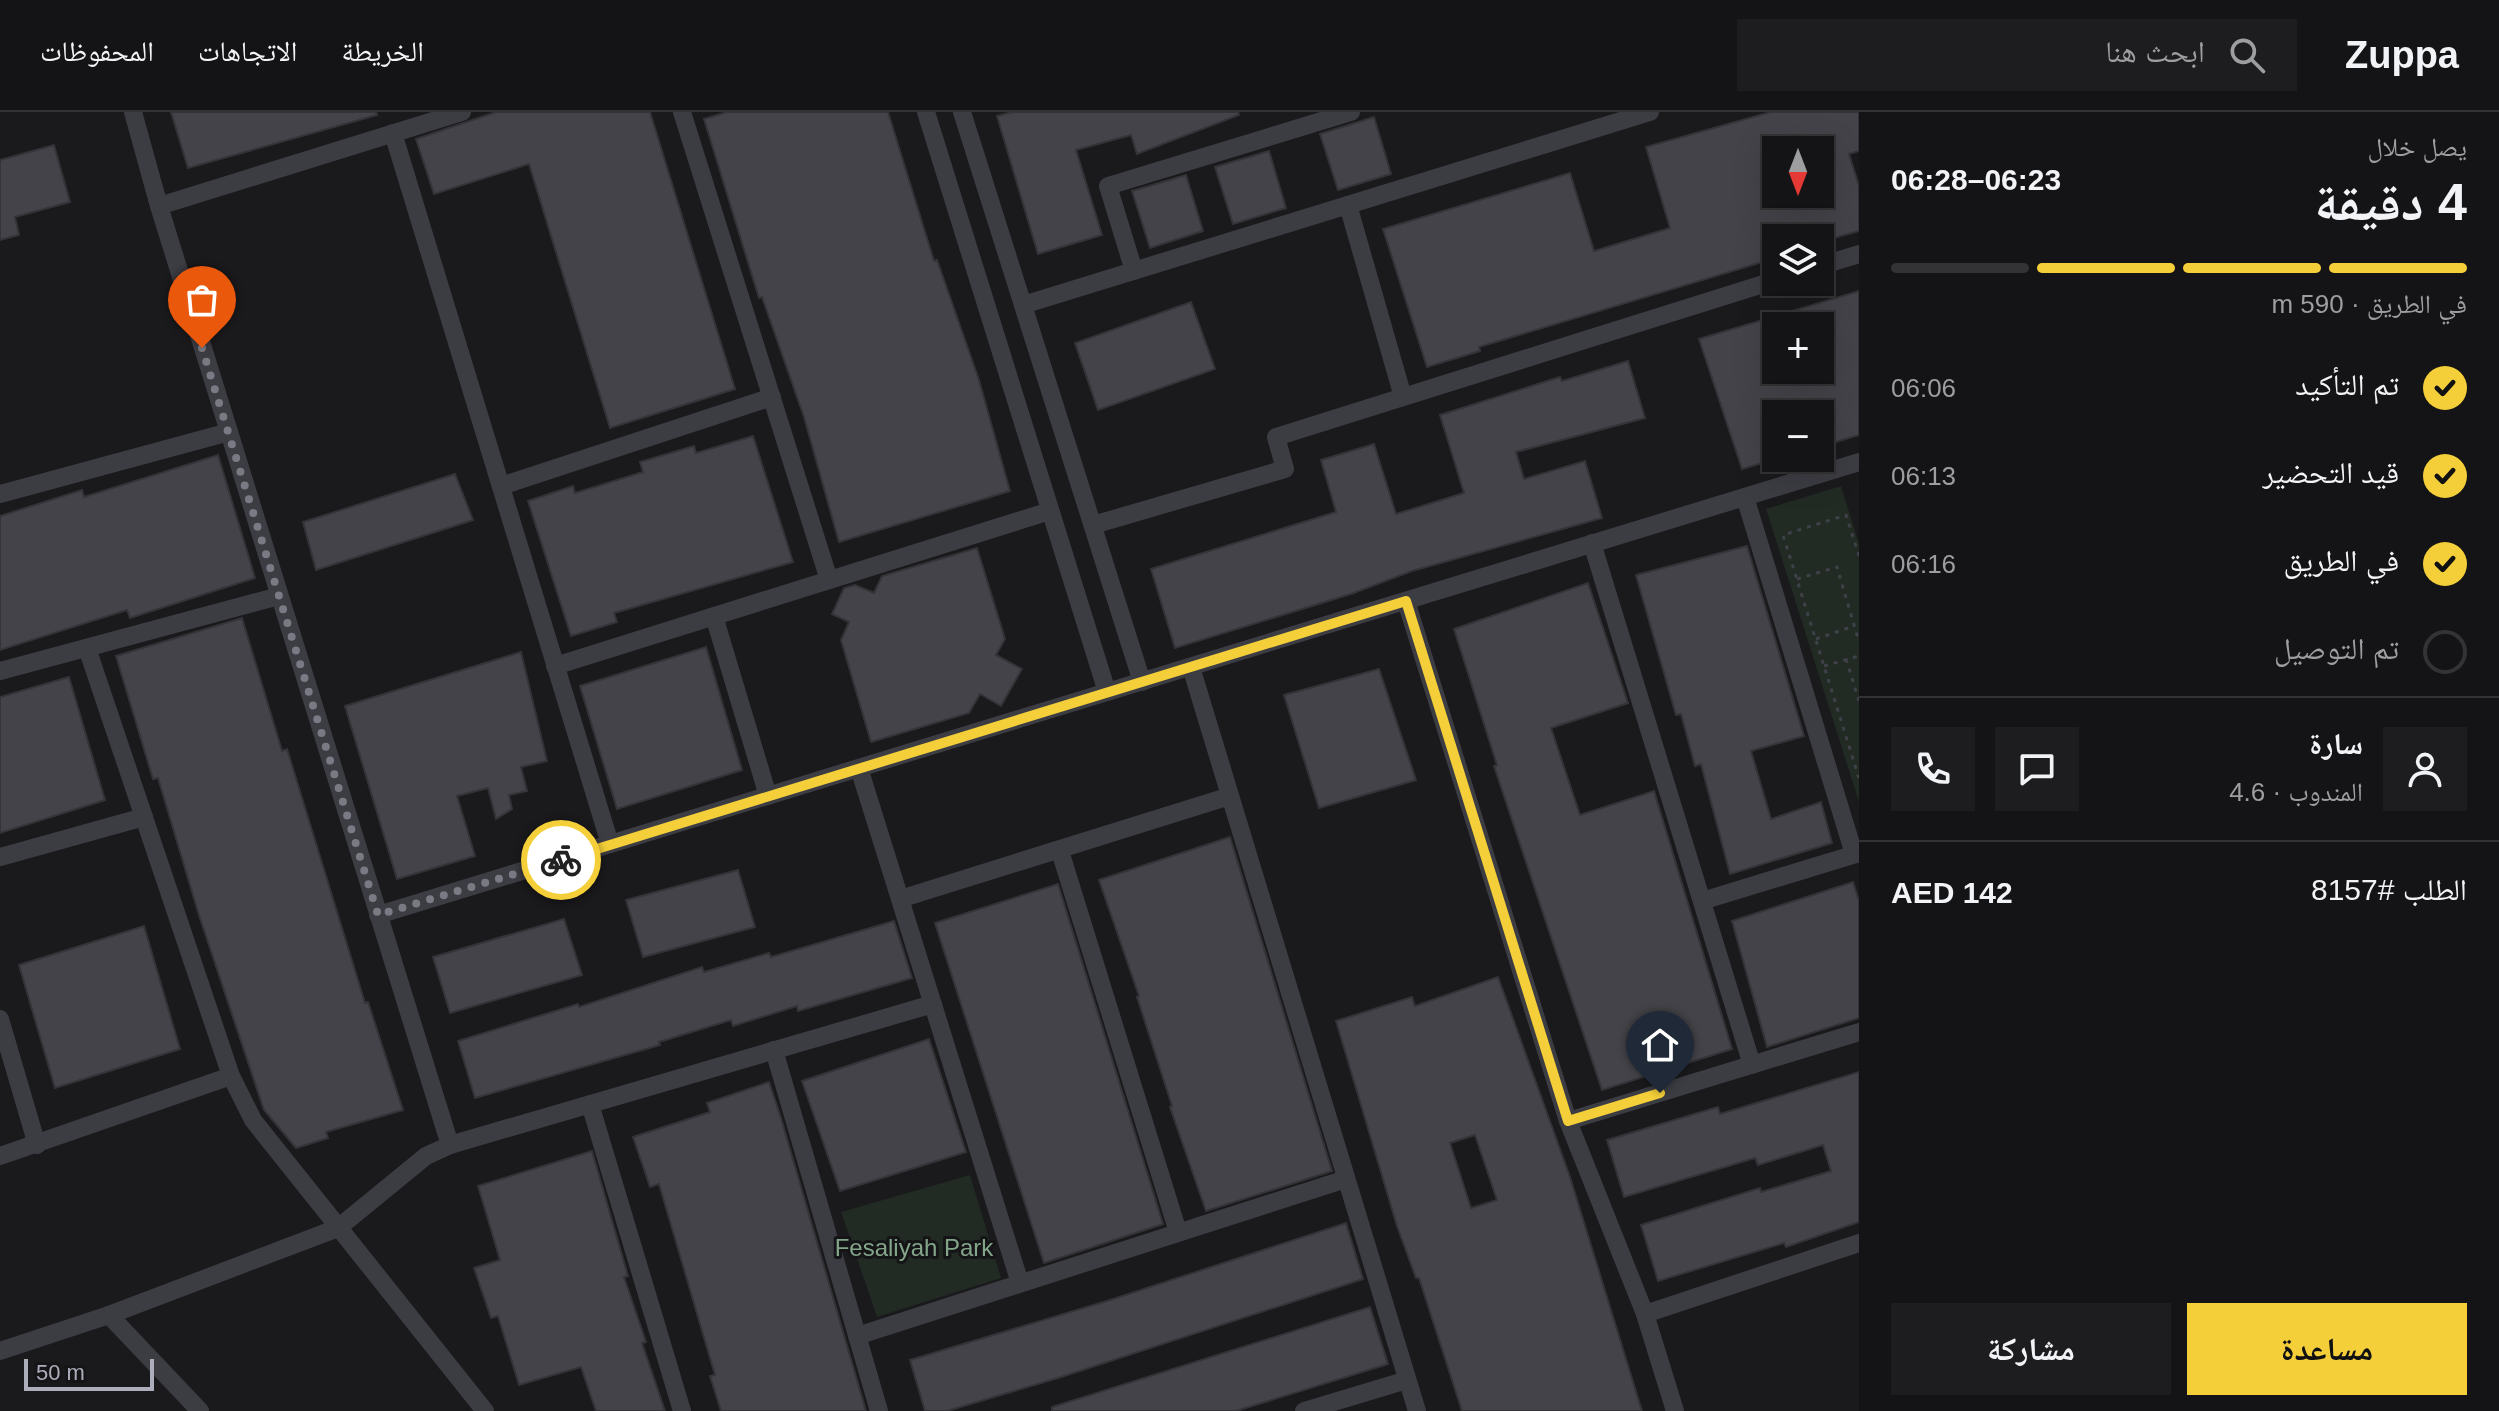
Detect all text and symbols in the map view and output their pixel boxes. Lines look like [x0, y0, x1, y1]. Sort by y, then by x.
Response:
search box [1737, 19, 2297, 91]
icon: search [2225, 33, 2269, 77]
text: Zuppa [2345, 34, 2459, 76]
text: ابحث هنا [2105, 35, 2205, 68]
text: المحفوظات [40, 36, 154, 67]
text: الاتجاهات [198, 36, 297, 67]
text: الخريطة [341, 36, 424, 67]
text: يصل خلال [2367, 132, 2467, 162]
north arrow [1762, 136, 1834, 208]
map controls [1762, 136, 1834, 472]
text: 06:23–06:28 [1891, 163, 2061, 196]
text: 4 دقيقة [2314, 173, 2467, 231]
button: layers [1762, 224, 1834, 296]
pin [168, 266, 236, 348]
icon: bag [180, 278, 224, 322]
text: في الطريق · 590 m [2271, 289, 2467, 319]
button: + [1762, 312, 1834, 384]
icon: check [2423, 366, 2467, 410]
text: تم التأكيد [2295, 368, 2399, 401]
text: 06:06 [1891, 373, 1956, 403]
button: − [1762, 400, 1834, 472]
icon: check [2423, 454, 2467, 498]
text: قيد التحضير [2263, 456, 2399, 489]
text: 06:13 [1891, 461, 1956, 491]
icon: check [2423, 542, 2467, 586]
text: في الطريق [2283, 544, 2399, 577]
text: 06:16 [1891, 549, 1956, 579]
text: تم التوصيل [2274, 632, 2399, 665]
button: phone [1891, 727, 1975, 811]
button: chat [1995, 727, 2079, 811]
text: سارة [2309, 727, 2363, 760]
button: person [2383, 727, 2467, 811]
text: المندوب · 4.6 [2229, 777, 2363, 807]
courier [521, 820, 601, 900]
icon: bike [539, 838, 583, 882]
text: الطلب #8157 [2311, 873, 2467, 906]
text: AED 142 [1891, 876, 2013, 909]
pin [1626, 1011, 1694, 1093]
icon: home [1638, 1023, 1682, 1067]
park label: Fesaliyah Park [835, 1234, 994, 1261]
button: مشاركة [1891, 1303, 2171, 1395]
button: مساعدة [2187, 1303, 2467, 1395]
scale bar [24, 1355, 154, 1391]
text: 50 m [36, 1360, 85, 1385]

